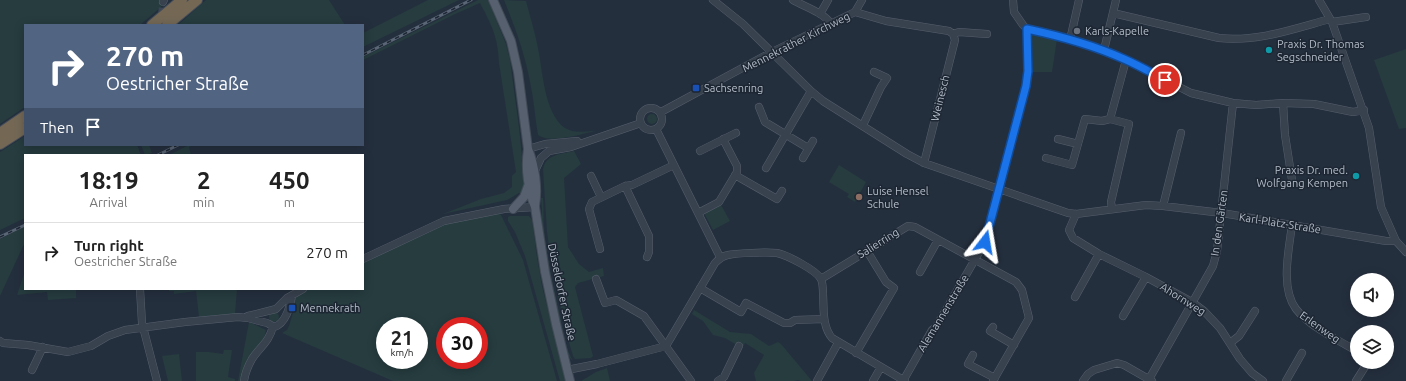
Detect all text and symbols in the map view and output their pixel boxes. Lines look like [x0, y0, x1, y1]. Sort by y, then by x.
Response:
street label: Mennekrather Kirchweg [740, 10, 852, 74]
place label: Karls-Kapelle [1085, 25, 1149, 37]
marker: Karls-Kapelle [1072, 26, 1082, 36]
place label: Praxis Dr. Thomas Segschneider [1277, 38, 1365, 63]
icon: right [40, 40, 92, 92]
text: 270 m [106, 40, 184, 71]
marker: Praxis Dr. Thomas Segschneider [1264, 45, 1274, 55]
pin [1148, 63, 1182, 97]
icon: arrive [1154, 69, 1176, 91]
text: Oestricher Straße [106, 73, 249, 93]
street label: Weinesch [928, 74, 952, 122]
place label: Sachsenring [704, 82, 763, 94]
marker: Sachsenring [691, 83, 701, 93]
icon: arrive [82, 116, 104, 138]
text: Then [40, 119, 74, 136]
place label: Praxis Dr. med. Wolfgang Kempen [1256, 164, 1348, 189]
text: 18:19 [78, 167, 138, 194]
text: 2 [197, 167, 210, 194]
text: 450 [269, 167, 310, 194]
marker: Praxis Dr. med. Wolfgang Kempen [1351, 171, 1361, 181]
place label: Luise Hensel Schule [867, 185, 929, 210]
street label: In den Gärten [1208, 189, 1230, 257]
marker: Luise Hensel Schule [854, 192, 864, 202]
text: Arrival [89, 195, 127, 209]
text: min [193, 195, 215, 209]
text: m [284, 195, 295, 209]
street label: Karl-Platz-Straße [1238, 211, 1322, 235]
position arrow [964, 221, 1006, 263]
street label: Salierring [855, 226, 901, 260]
text: Turn right [74, 237, 144, 254]
icon: right [40, 242, 62, 264]
street label: Düsseldorfer Straße [546, 242, 578, 342]
text: 270 m [306, 244, 348, 261]
text: Oestricher Straße [74, 254, 177, 268]
street label: Alemannenstraße [915, 272, 971, 354]
map controls [1350, 273, 1394, 369]
button: sound [1350, 273, 1394, 317]
street label: Ahornweg [1158, 280, 1208, 318]
place label: Mennekrath [300, 302, 360, 314]
marker: Mennekrath [287, 303, 297, 313]
street label: Erlenweg [1298, 309, 1342, 345]
speed limit sign: 30 [436, 317, 488, 369]
button: layers [1350, 325, 1394, 369]
text: 21 [391, 326, 413, 349]
text: km/h [390, 347, 414, 358]

